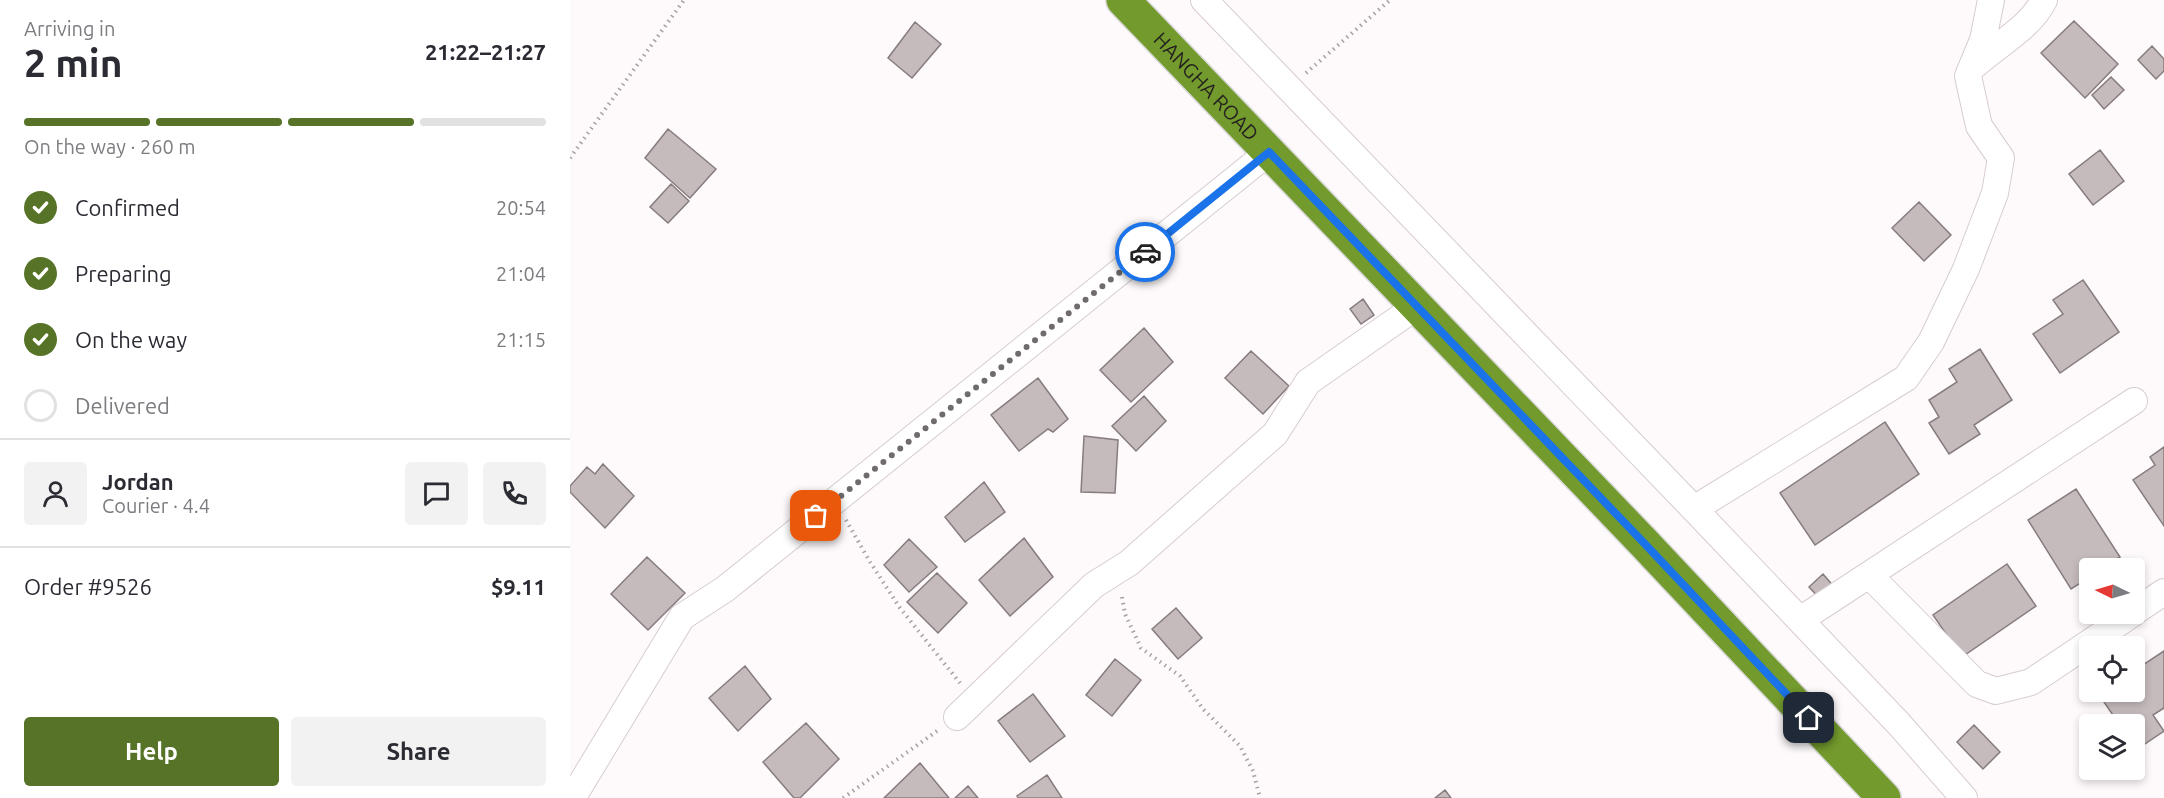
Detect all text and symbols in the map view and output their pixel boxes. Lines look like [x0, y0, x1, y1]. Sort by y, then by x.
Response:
text: Arriving in [24, 17, 115, 40]
street label: HANGHA ROAD [1149, 27, 1264, 145]
text: 21:22–21:27 [425, 39, 546, 64]
text: 2 min [24, 41, 123, 84]
text: On the way · 260 m [24, 135, 196, 158]
icon: check [24, 191, 57, 224]
text: Confirmed [75, 195, 180, 220]
text: 20:54 [496, 196, 546, 219]
courier [1115, 222, 1175, 282]
icon: car [1129, 236, 1162, 269]
icon: check [24, 257, 57, 290]
text: Preparing [75, 261, 172, 286]
text: 21:04 [496, 262, 546, 285]
icon: check [24, 323, 57, 356]
text: On the way [75, 327, 187, 352]
text: 21:15 [496, 328, 546, 351]
text: Delivered [75, 393, 170, 418]
button: person [24, 462, 87, 525]
button: chat [405, 462, 468, 525]
button: phone [483, 462, 546, 525]
text: Jordan [102, 469, 174, 494]
pin [790, 490, 841, 541]
text: Courier · 4.4 [102, 494, 210, 517]
icon: bag [799, 499, 832, 532]
north arrow [2079, 558, 2145, 624]
map controls [2079, 558, 2145, 780]
text: Order #9526 [24, 574, 152, 599]
text: $9.11 [491, 574, 546, 599]
button: locate [2079, 636, 2145, 702]
pin [1783, 692, 1834, 743]
icon: home [1792, 701, 1825, 734]
button: layers [2079, 714, 2145, 780]
button: Help [24, 717, 279, 786]
button: Share [291, 717, 546, 786]

